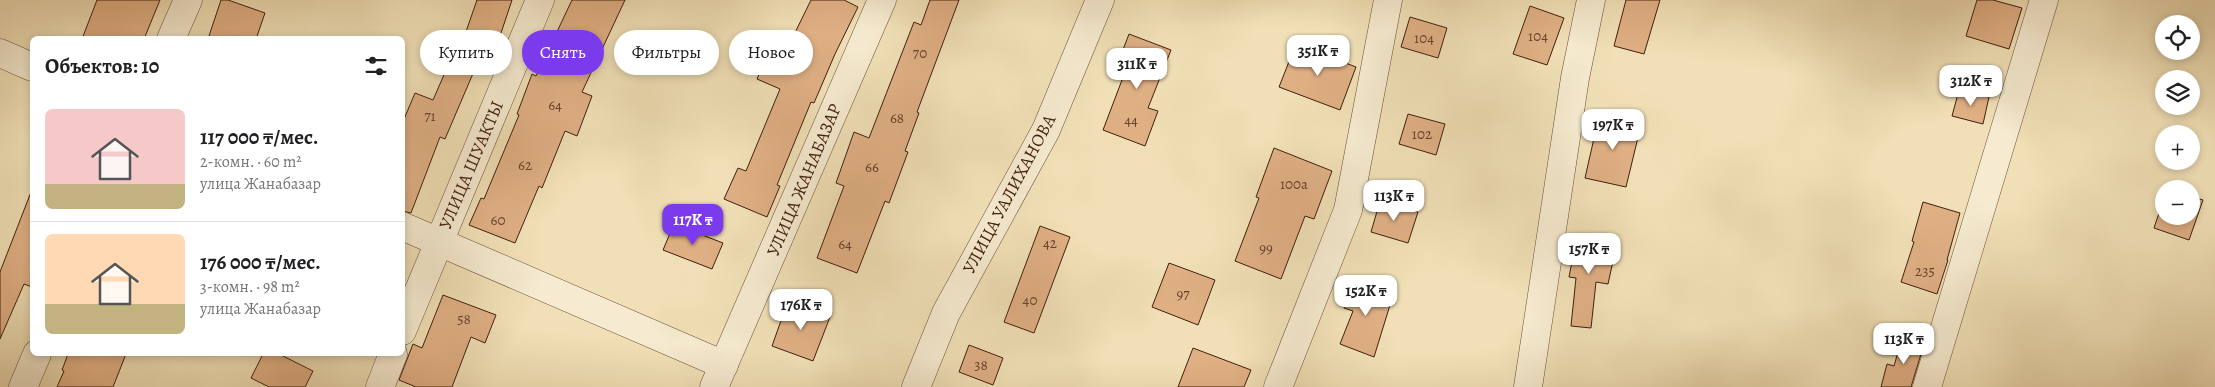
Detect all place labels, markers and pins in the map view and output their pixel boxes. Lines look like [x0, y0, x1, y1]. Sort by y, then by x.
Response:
pin: 351K ₸ [1277, 34, 1359, 77]
pin: 311K ₸ [1096, 48, 1178, 90]
pin: 312K ₸ [1930, 64, 2012, 107]
pin: 197K ₸ [1572, 108, 1654, 151]
pin: 113K ₸ [1353, 180, 1435, 222]
pin: 117K ₸ [652, 204, 734, 246]
pin: 157K ₸ [1548, 232, 1630, 275]
pin: 152K ₸ [1325, 274, 1407, 317]
pin: 176K ₸ [760, 288, 842, 331]
pin: 113K ₸ [1863, 322, 1945, 365]

